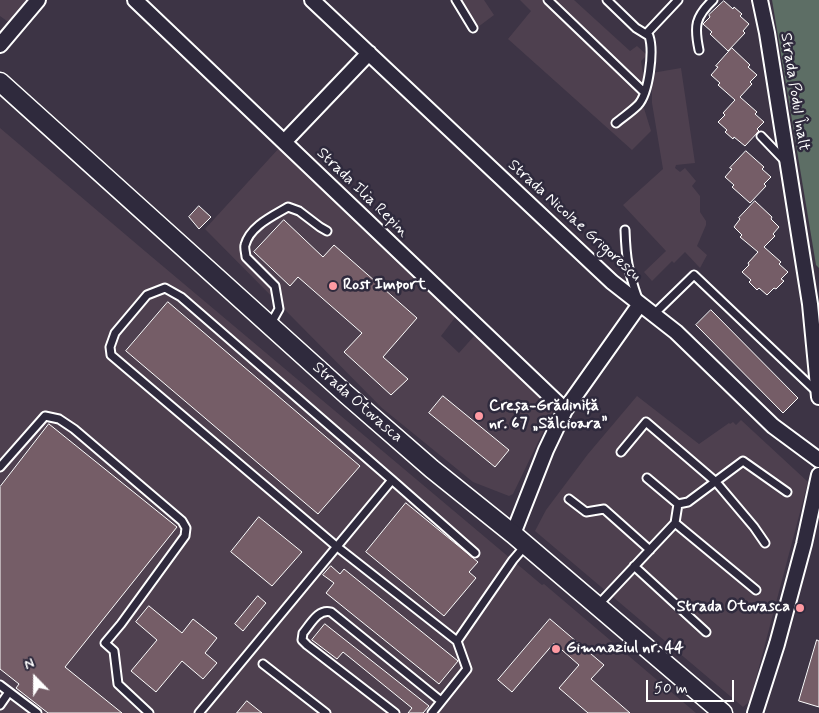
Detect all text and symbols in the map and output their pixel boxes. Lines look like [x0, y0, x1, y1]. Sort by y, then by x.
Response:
street label: Strada Podul Înalt [775, 32, 813, 152]
street label: Strada Ilia Repin [312, 144, 412, 242]
street label: Strada Nicolae Grigorescu [503, 156, 645, 286]
place label: Rost Import [343, 276, 426, 296]
marker: Rost Import [327, 280, 339, 292]
street label: Strada Otovasca [308, 359, 406, 447]
place label: Creșa-Grădiniță nr. 67 „Sălcioara” [489, 397, 608, 435]
marker: Creșa-Grădiniță nr. 67 „Sălcioara” [473, 410, 485, 422]
place label: Strada Otovasca [677, 598, 790, 618]
marker: Strada Otovasca [794, 602, 806, 614]
place label: Gimnaziul nr. 44 [566, 639, 684, 659]
marker: Gimnaziul nr. 44 [550, 643, 562, 655]
north arrow [10, 653, 60, 703]
text: N [22, 654, 37, 674]
scale bar [649, 670, 736, 702]
text: 50 m [654, 679, 688, 699]

